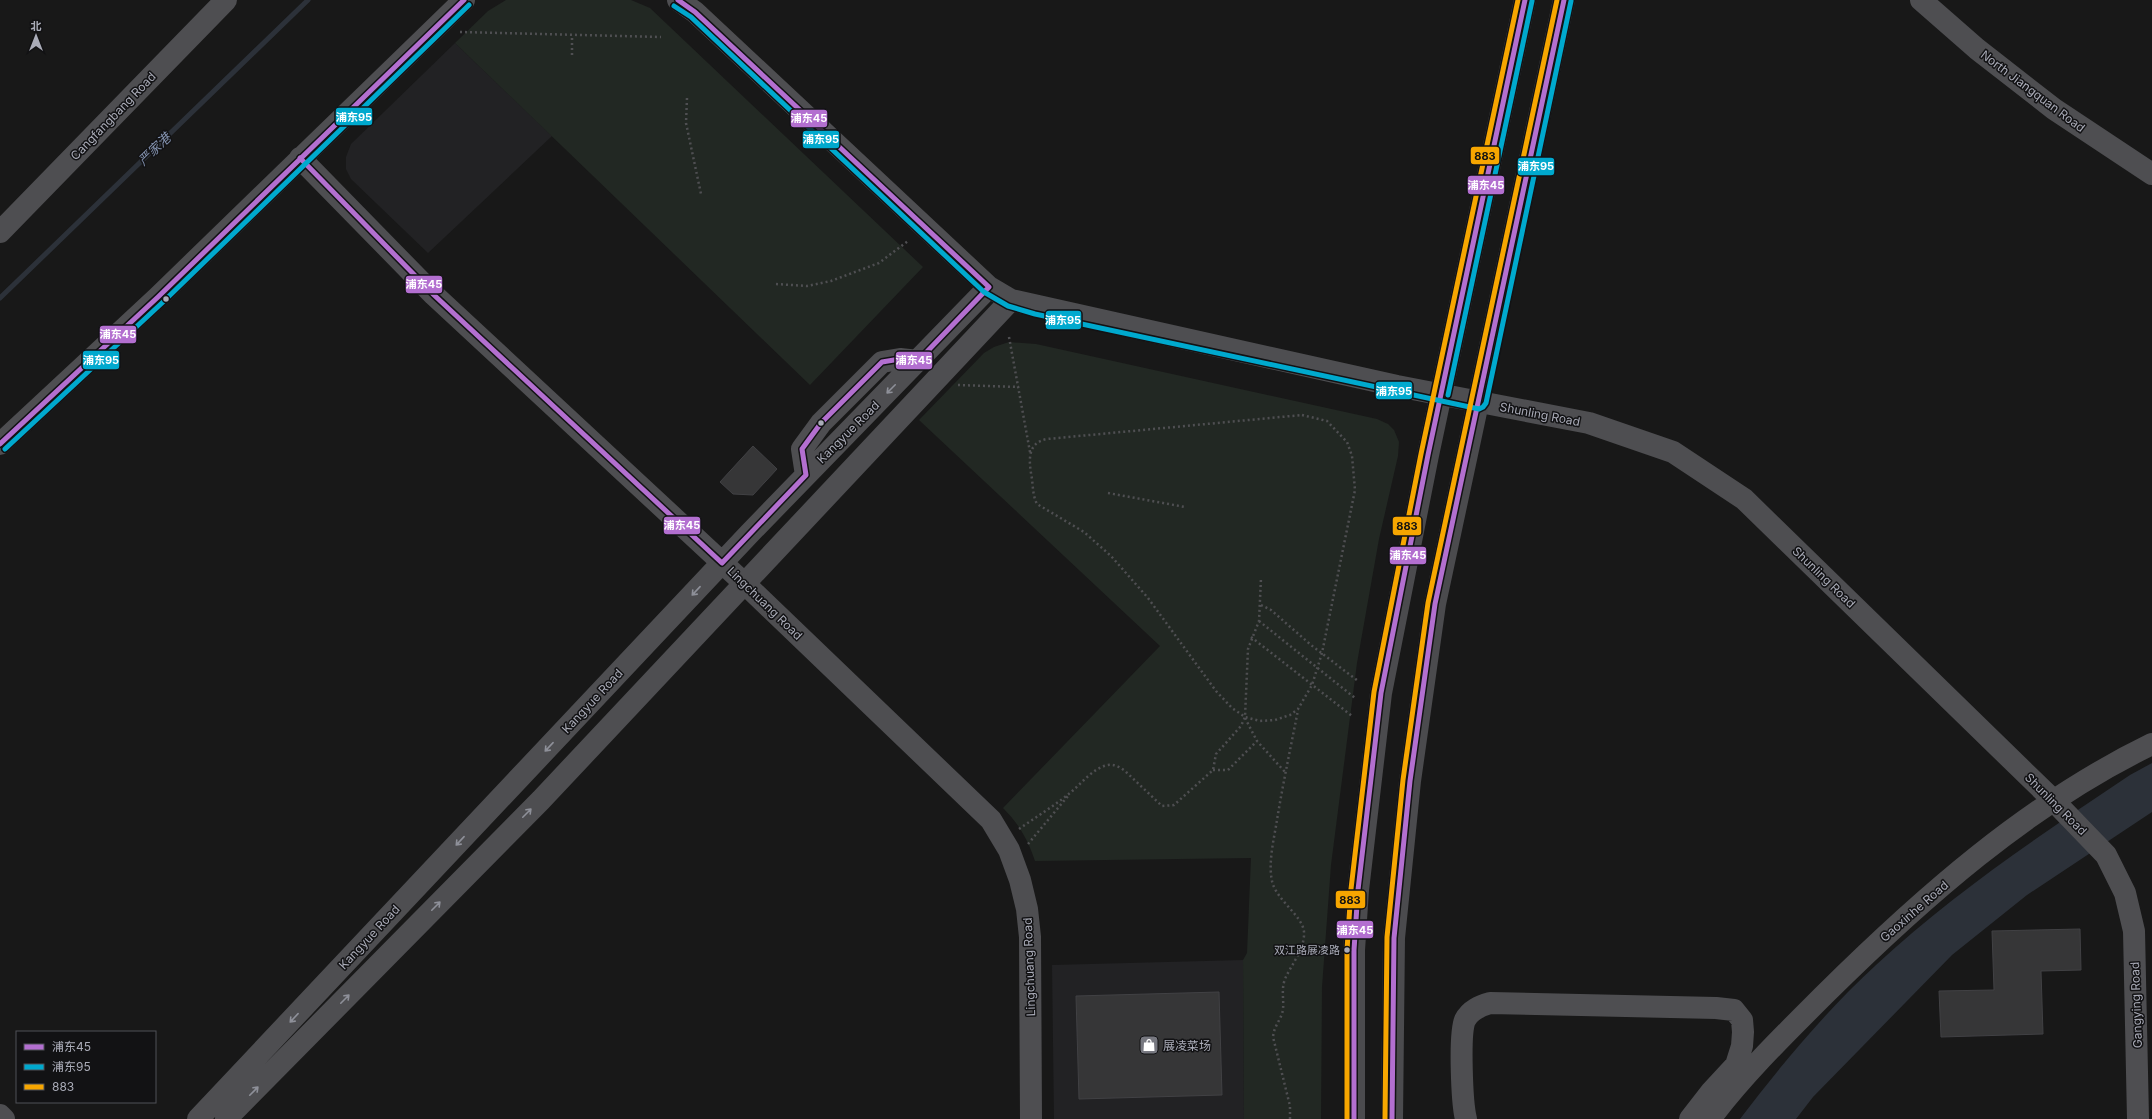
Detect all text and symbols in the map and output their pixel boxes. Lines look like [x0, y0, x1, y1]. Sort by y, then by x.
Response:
north arrow [16, 16, 56, 56]
text: 北 [31, 19, 42, 33]
street label: North Jiangquan Road [1978, 47, 2088, 135]
street label: Cangfangbang Road [67, 69, 159, 163]
line badge: 浦东95 [335, 107, 373, 126]
line badge: 浦东45 [790, 109, 828, 128]
text: 浦东95 [336, 110, 372, 124]
text: 浦东45 [791, 111, 827, 125]
water label: 严家港 [134, 128, 175, 168]
line badge: 浦东95 [802, 130, 840, 149]
text: 浦东95 [803, 132, 839, 146]
line badge: 883 [1470, 146, 1500, 165]
text: 883 [1474, 149, 1496, 163]
line badge: 浦东95 [1517, 157, 1555, 176]
text: 浦东95 [1518, 159, 1554, 173]
line badge: 浦东45 [1467, 175, 1505, 195]
text: 浦东45 [1468, 178, 1504, 192]
line badge: 浦东45 [405, 275, 443, 294]
text: 浦东45 [406, 277, 442, 291]
unlabelled marker [161, 294, 171, 304]
line badge: 浦东95 [1045, 310, 1082, 330]
text: 浦东95 [1045, 313, 1081, 327]
line badge: 浦东45 [99, 325, 137, 344]
text: 浦东45 [100, 327, 136, 341]
line badge: 浦东95 [82, 350, 120, 370]
line badge: 浦东45 [895, 351, 933, 370]
text: 浦东95 [83, 353, 119, 367]
text: 浦东45 [896, 353, 932, 367]
line badge: 浦东95 [1375, 381, 1413, 400]
one-way arrow [886, 384, 896, 394]
text: 浦东95 [1376, 384, 1412, 398]
street label: Kangyue Road [814, 398, 882, 466]
street label: Shunling Road [1499, 399, 1581, 429]
unlabelled marker [816, 418, 826, 428]
line badge: 浦东45 [663, 516, 701, 535]
line badge: 883 [1392, 516, 1422, 536]
text: 浦东45 [664, 518, 700, 532]
text: 883 [1396, 519, 1418, 533]
street label: Shunling Road [1789, 543, 1859, 611]
line badge: 浦东45 [1389, 546, 1427, 565]
text: 浦东45 [1390, 548, 1426, 562]
street label: Lingchuang Road [724, 563, 806, 643]
one-way arrow [691, 586, 700, 596]
street label: Kangyue Road [558, 666, 626, 736]
one-way arrow [544, 742, 554, 752]
street label: Shunling Road [2022, 770, 2090, 838]
one-way arrow [522, 808, 532, 818]
one-way arrow [455, 836, 464, 847]
street label: Gaoxinhe Road [1877, 877, 1951, 945]
line badge: 883 [1335, 890, 1366, 909]
text: 883 [1339, 893, 1361, 907]
one-way arrow [431, 901, 441, 911]
street label: Kangyue Road [335, 902, 403, 972]
street label: Lingchuang Road [1020, 917, 1038, 1017]
line badge: 浦东45 [1336, 920, 1374, 939]
text: 浦东45 [1337, 923, 1373, 937]
place label: 双江路展凌路 [1274, 943, 1340, 957]
marker: 双江路展凌路 [1342, 945, 1352, 955]
street label: Gangying Road [2127, 961, 2145, 1049]
one-way arrow [340, 994, 350, 1004]
one-way arrow [289, 1012, 298, 1023]
legend [16, 1031, 156, 1103]
shop icon: 展凌菜场 [1138, 1034, 1160, 1056]
place label: 展凌菜场 [1163, 1038, 1211, 1053]
text: 浦东45 [52, 1039, 91, 1054]
text: 浦东95 [52, 1059, 91, 1074]
text: 883 [52, 1079, 74, 1094]
one-way arrow [249, 1086, 258, 1096]

